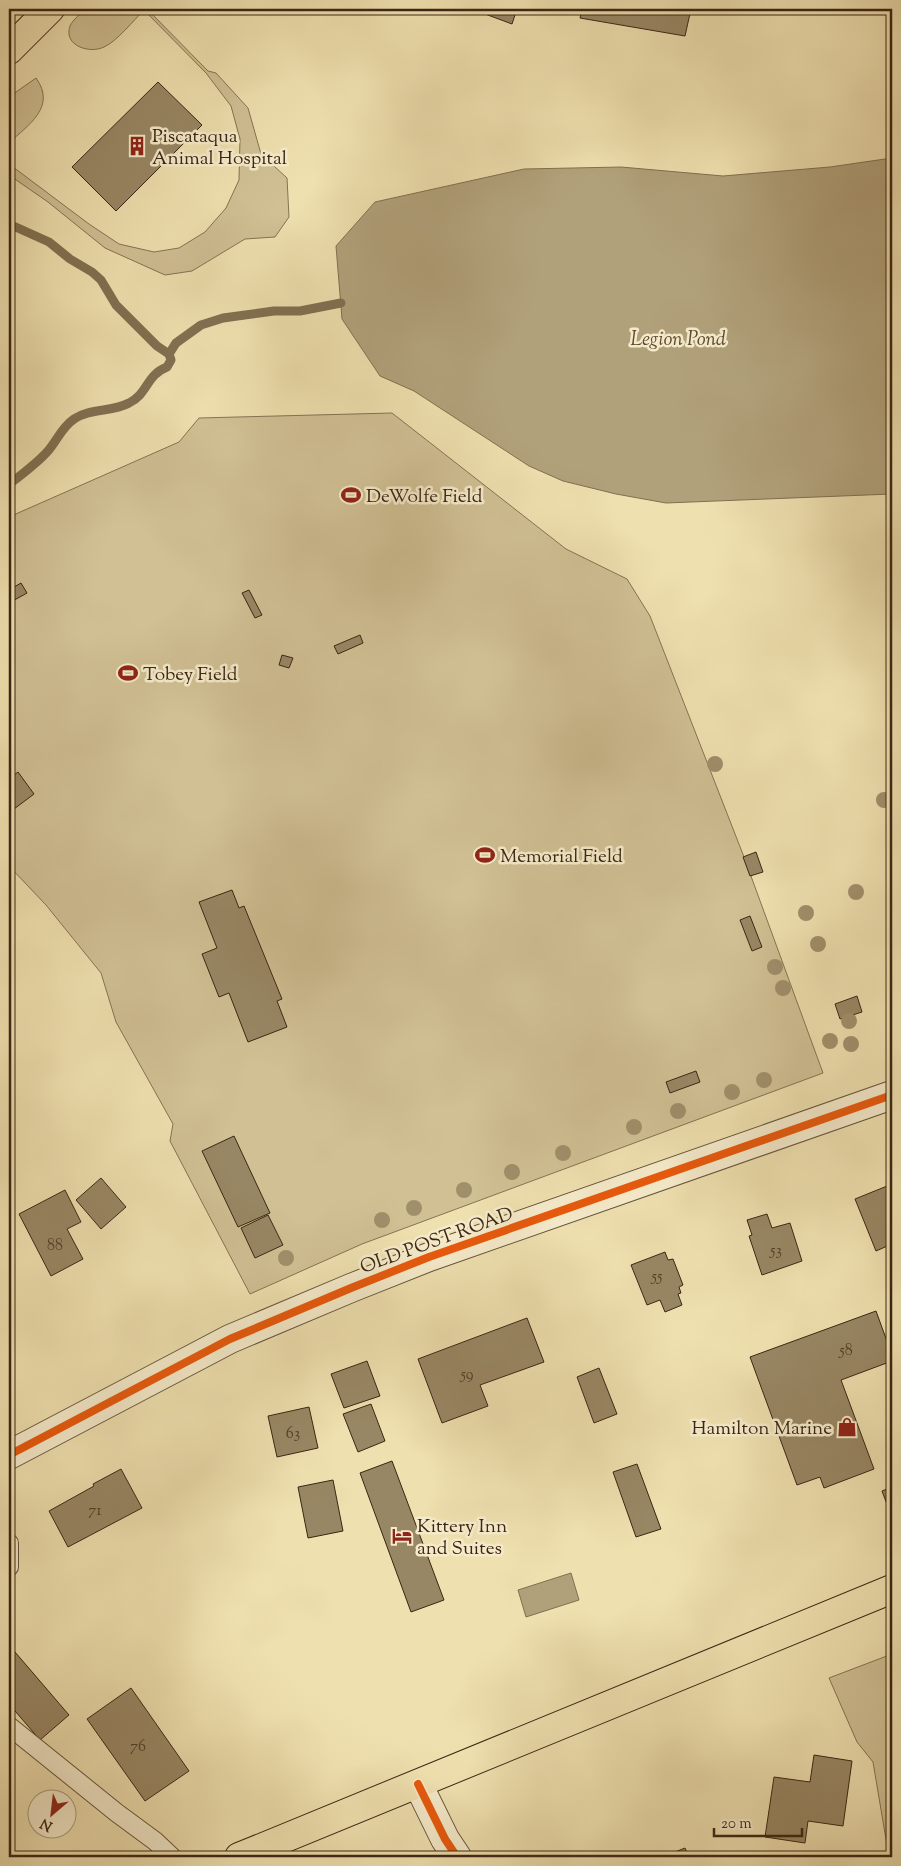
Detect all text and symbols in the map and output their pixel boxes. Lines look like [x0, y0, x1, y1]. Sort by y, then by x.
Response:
place label: Piscataqua Animal Hospital [152, 124, 287, 173]
building icon: Piscataqua Animal Hospital [126, 135, 148, 157]
water label: Legion Pond [630, 326, 726, 355]
sports icon: DeWolfe Field [340, 484, 362, 506]
place label: DeWolfe Field [366, 484, 483, 511]
sports icon: Tobey Field [117, 662, 139, 684]
place label: Tobey Field [143, 662, 238, 689]
sports icon: Memorial Field [474, 844, 496, 866]
place label: Memorial Field [500, 844, 623, 871]
street label: OLD POST ROAD [356, 1201, 517, 1282]
house number: 88 [47, 1235, 63, 1258]
house number: 53 [769, 1240, 782, 1263]
house number: 55 [650, 1266, 663, 1289]
house number: 58 [838, 1340, 853, 1363]
house number: 59 [459, 1364, 474, 1387]
place label: Hamilton Marine [691, 1416, 832, 1443]
shop icon: Hamilton Marine [836, 1416, 858, 1438]
house number: 63 [286, 1423, 300, 1446]
house number: 71 [88, 1500, 102, 1523]
place label: Kittery Inn and Suites [417, 1514, 507, 1563]
hotel icon: Kittery Inn and Suites [391, 1525, 413, 1547]
house number: 76 [130, 1736, 146, 1759]
north arrow [28, 1788, 78, 1838]
scale bar [714, 1806, 801, 1838]
text: N [37, 1812, 56, 1835]
text: 20 m [721, 1814, 752, 1835]

